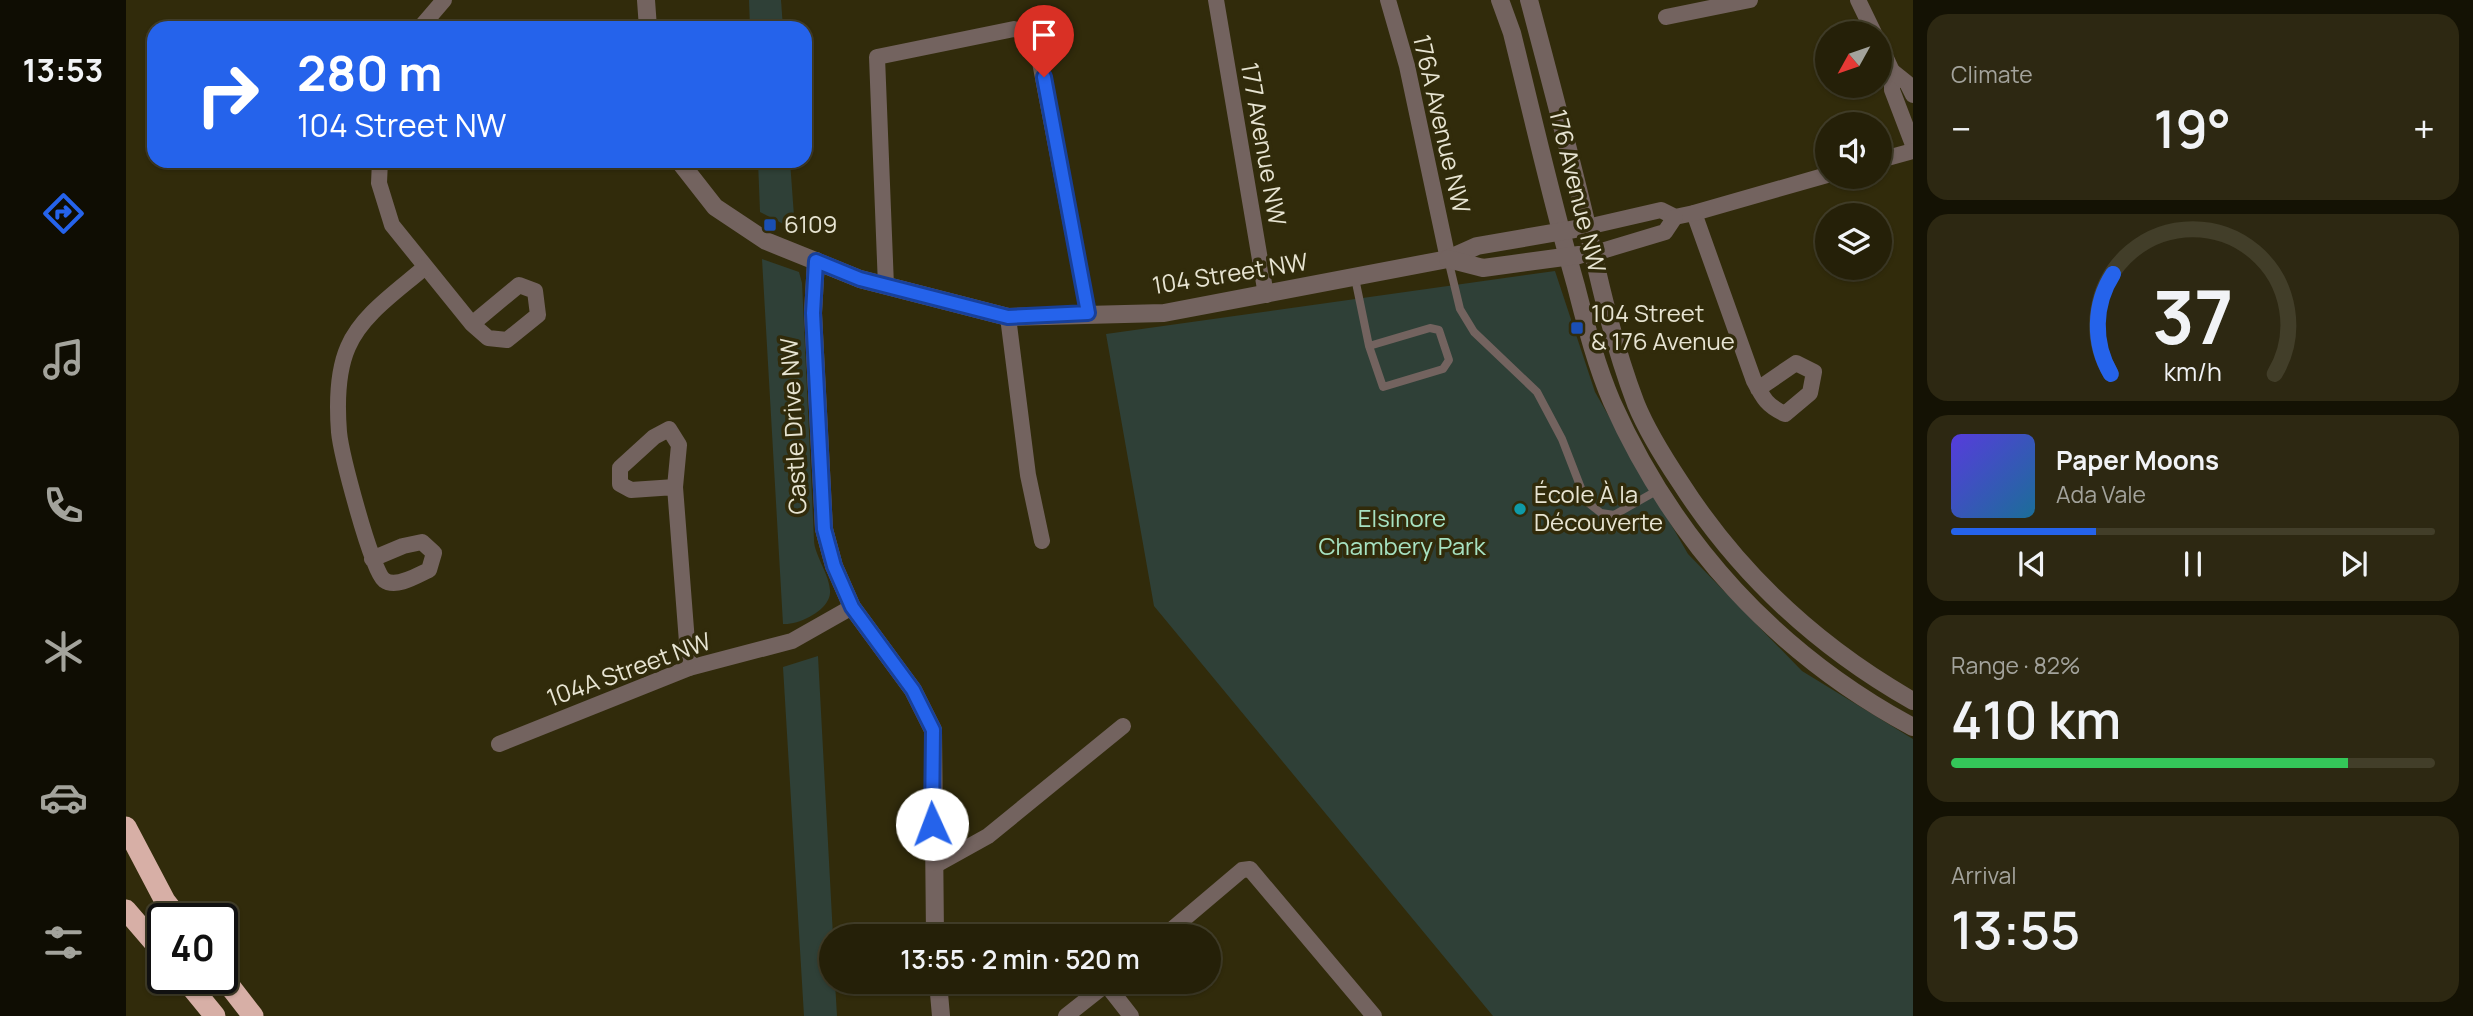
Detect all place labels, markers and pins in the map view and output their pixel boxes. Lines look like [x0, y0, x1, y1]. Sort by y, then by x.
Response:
pin [1014, 5, 1074, 77]
place label: 6109 [784, 207, 837, 240]
marker: 6109 [762, 217, 778, 233]
place label: 104 Street & 176 Avenue [1591, 296, 1735, 357]
marker: 104 Street & 176 Avenue [1569, 320, 1585, 336]
place label: École À la Découverte [1534, 477, 1663, 538]
marker: École À la Découverte [1512, 501, 1528, 517]

